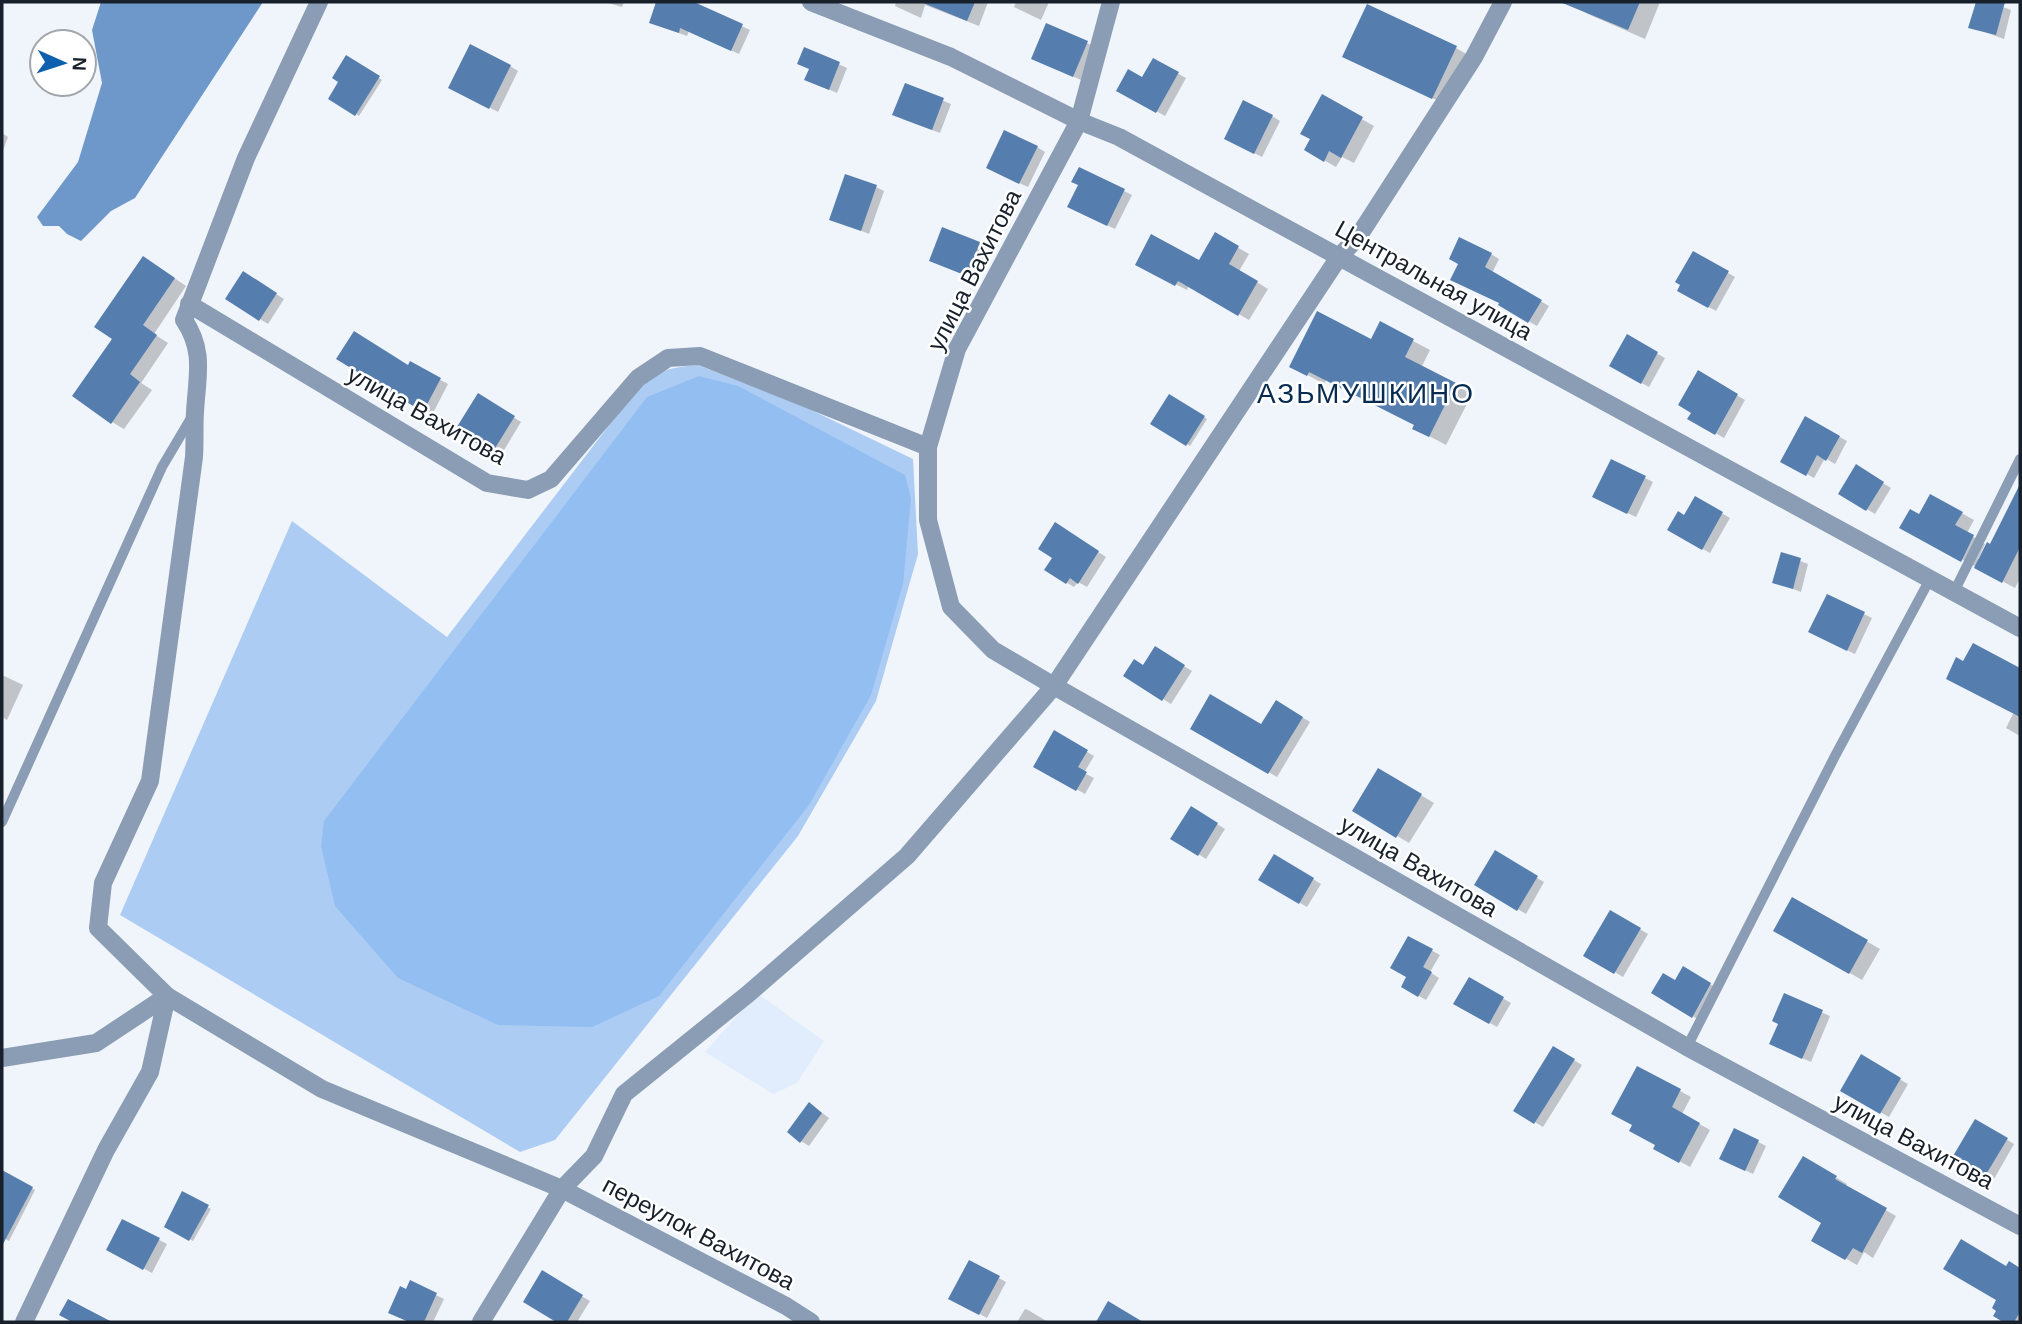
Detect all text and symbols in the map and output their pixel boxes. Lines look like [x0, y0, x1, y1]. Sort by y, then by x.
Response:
north arrow [28, 28, 98, 98]
text: N [69, 56, 90, 71]
street label: улица Вахитова [922, 184, 1027, 355]
street label: Центральная улица [1331, 215, 1538, 346]
street label: улица Вахитова [343, 360, 512, 470]
district label: АЗЬМУШКИНО [1257, 378, 1475, 409]
street label: улица Вахитова [1335, 810, 1503, 922]
street label: улица Вахитова [1829, 1087, 1999, 1195]
street label: переулок Вахитова [598, 1171, 800, 1295]

